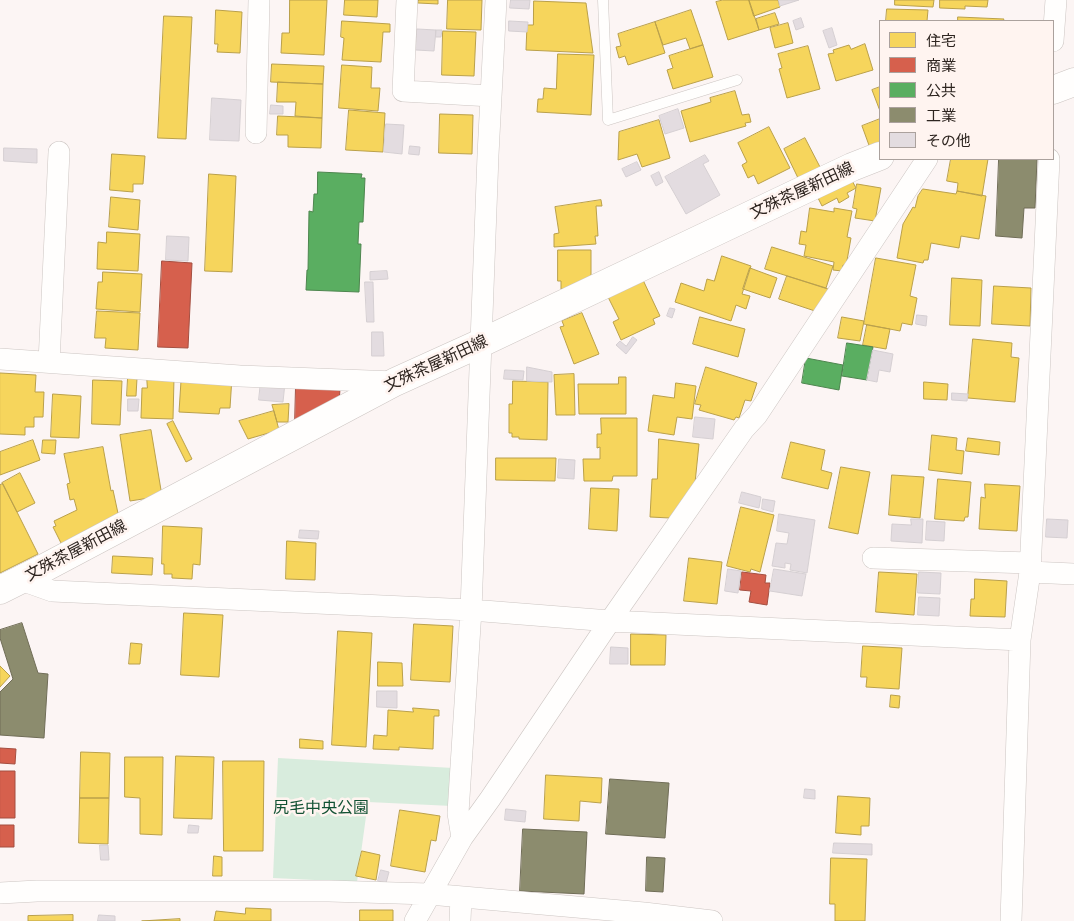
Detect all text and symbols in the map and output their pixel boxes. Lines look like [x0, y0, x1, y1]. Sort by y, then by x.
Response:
legend [879, 20, 1054, 160]
text: 住宅 [926, 32, 956, 50]
text: 商業 [926, 57, 956, 75]
text: 公共 [926, 82, 956, 100]
text: 工業 [926, 107, 956, 125]
text: その他 [926, 132, 971, 150]
street label: 文殊茶屋新田線 [747, 159, 857, 223]
street label: 文殊茶屋新田線 [381, 332, 491, 396]
street label: 文殊茶屋新田線 [22, 516, 130, 586]
park label: 尻毛中央公園 [273, 799, 369, 819]

